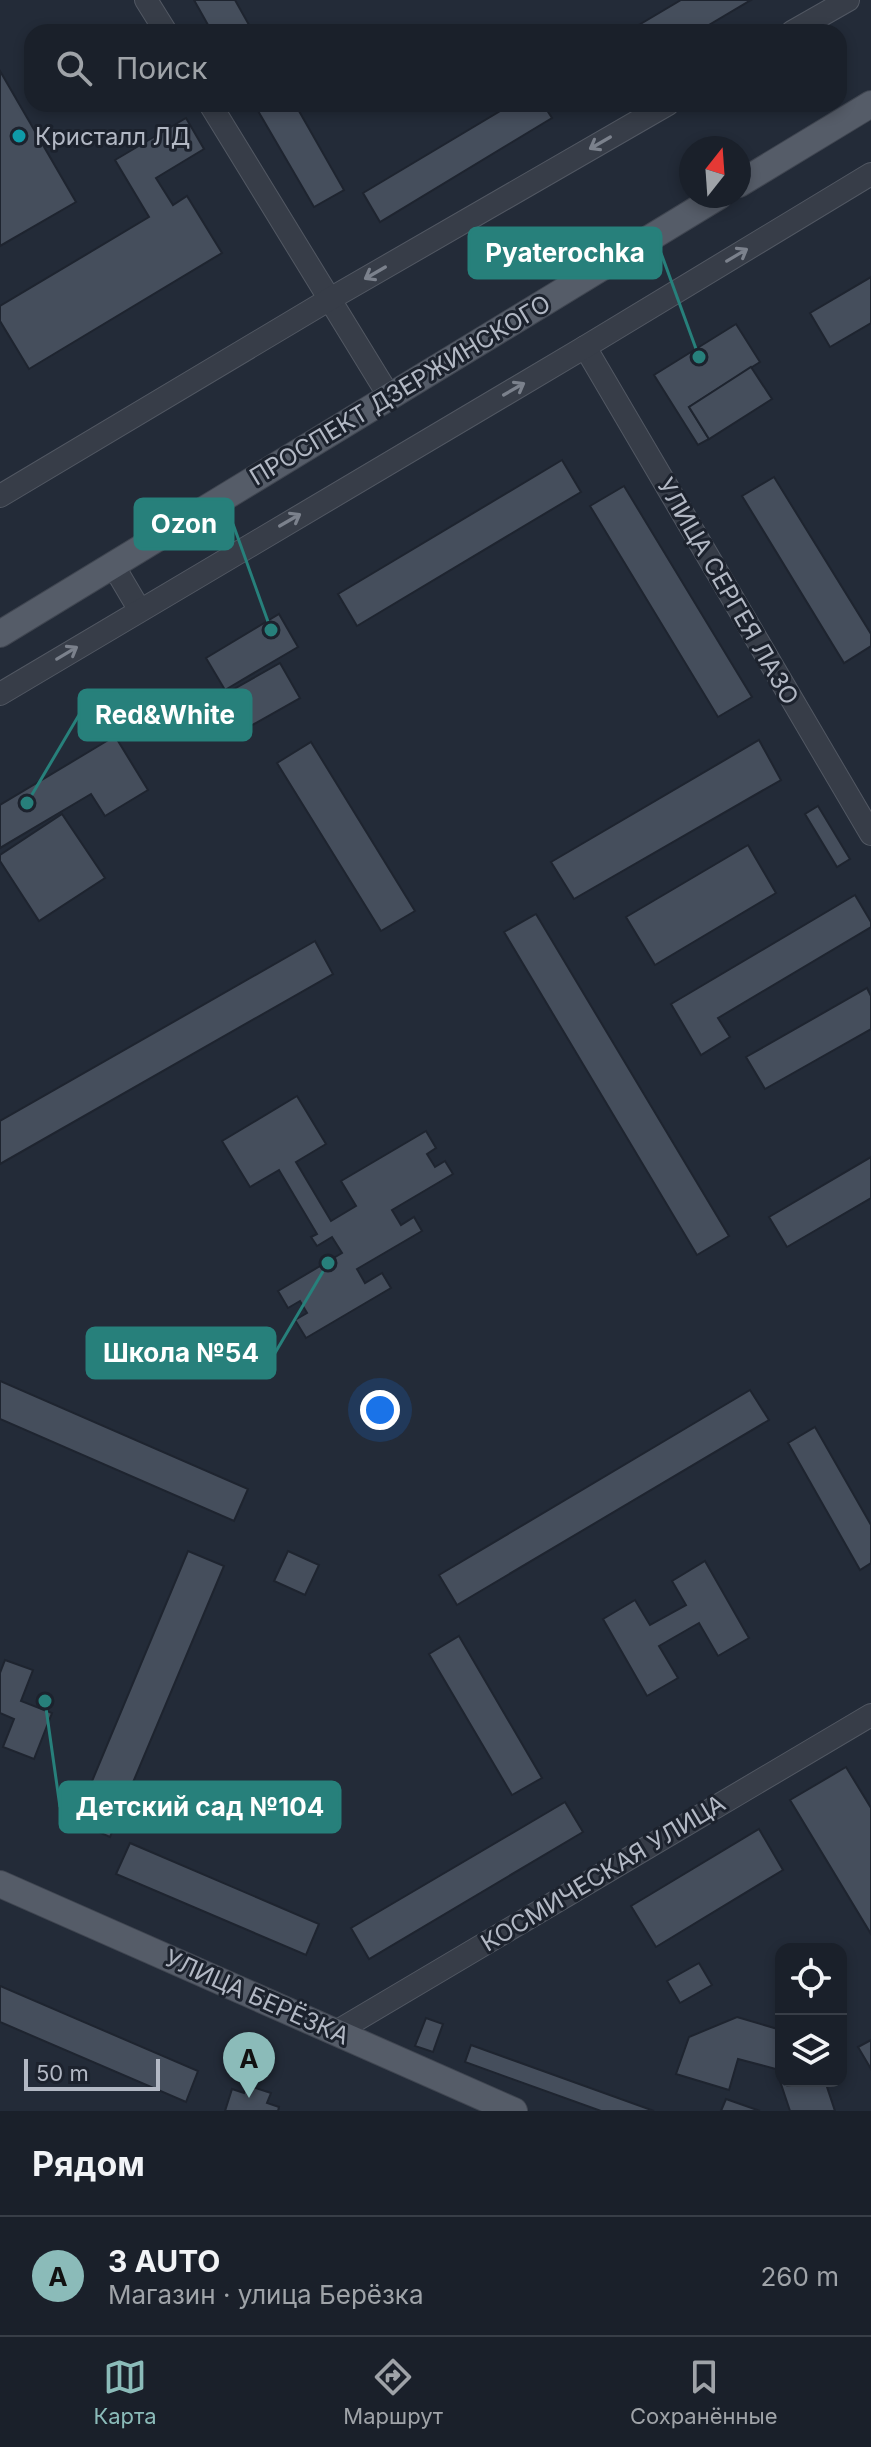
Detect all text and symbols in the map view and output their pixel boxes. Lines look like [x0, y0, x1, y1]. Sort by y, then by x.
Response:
search box [24, 24, 847, 112]
icon: search [52, 46, 96, 90]
text: Поиск [116, 50, 207, 86]
place label: Кристалл ЛД [35, 122, 190, 151]
marker: Кристалл ЛД [10, 127, 28, 145]
one-way arrow [589, 135, 612, 151]
north arrow [679, 136, 751, 208]
callout: Pyaterochka [469, 228, 661, 278]
text: Pyaterochka [485, 237, 645, 268]
one-way arrow [725, 247, 748, 263]
one-way arrow [364, 265, 387, 281]
street label: ПРОСПЕКТ ДЗЕРЖИНСКОГО [244, 289, 556, 491]
one-way arrow [502, 381, 525, 397]
street label: УЛИЦА СЕРГЕЯ ЛАЗО [651, 472, 805, 710]
callout: Ozon [135, 499, 233, 549]
text: Ozon [151, 508, 217, 539]
one-way arrow [278, 512, 301, 528]
one-way arrow [55, 645, 78, 661]
callout: Red&White [79, 690, 251, 740]
text: Red&White [95, 699, 235, 730]
callout: Школа №54 [87, 1328, 275, 1378]
text: Школа №54 [103, 1337, 259, 1368]
your location [360, 1390, 400, 1430]
callout: Детский сад №104 [60, 1782, 340, 1832]
street label: КОСМИЧЕСКАЯ УЛИЦА [476, 1789, 730, 1957]
text: Детский сад №104 [76, 1791, 324, 1822]
street label: УЛИЦА БЕРЁЗКА [160, 1943, 354, 2051]
map controls [775, 1943, 847, 2087]
button: locate [775, 1943, 847, 2015]
button: layers [775, 2015, 847, 2087]
pin: A [223, 2032, 275, 2098]
scale bar [24, 2055, 160, 2091]
text: 50 m [36, 2060, 89, 2086]
text: Рядом [32, 2143, 145, 2184]
text: 3 AUTO [108, 2243, 220, 2279]
text: A [48, 2261, 68, 2292]
text: 260 m [761, 2261, 839, 2292]
text: Магазин · улица Берёзка [108, 2279, 424, 2310]
tab: Карта [93, 2355, 157, 2429]
tab: Маршрут [343, 2355, 443, 2429]
tab: Сохранённые [630, 2355, 778, 2429]

